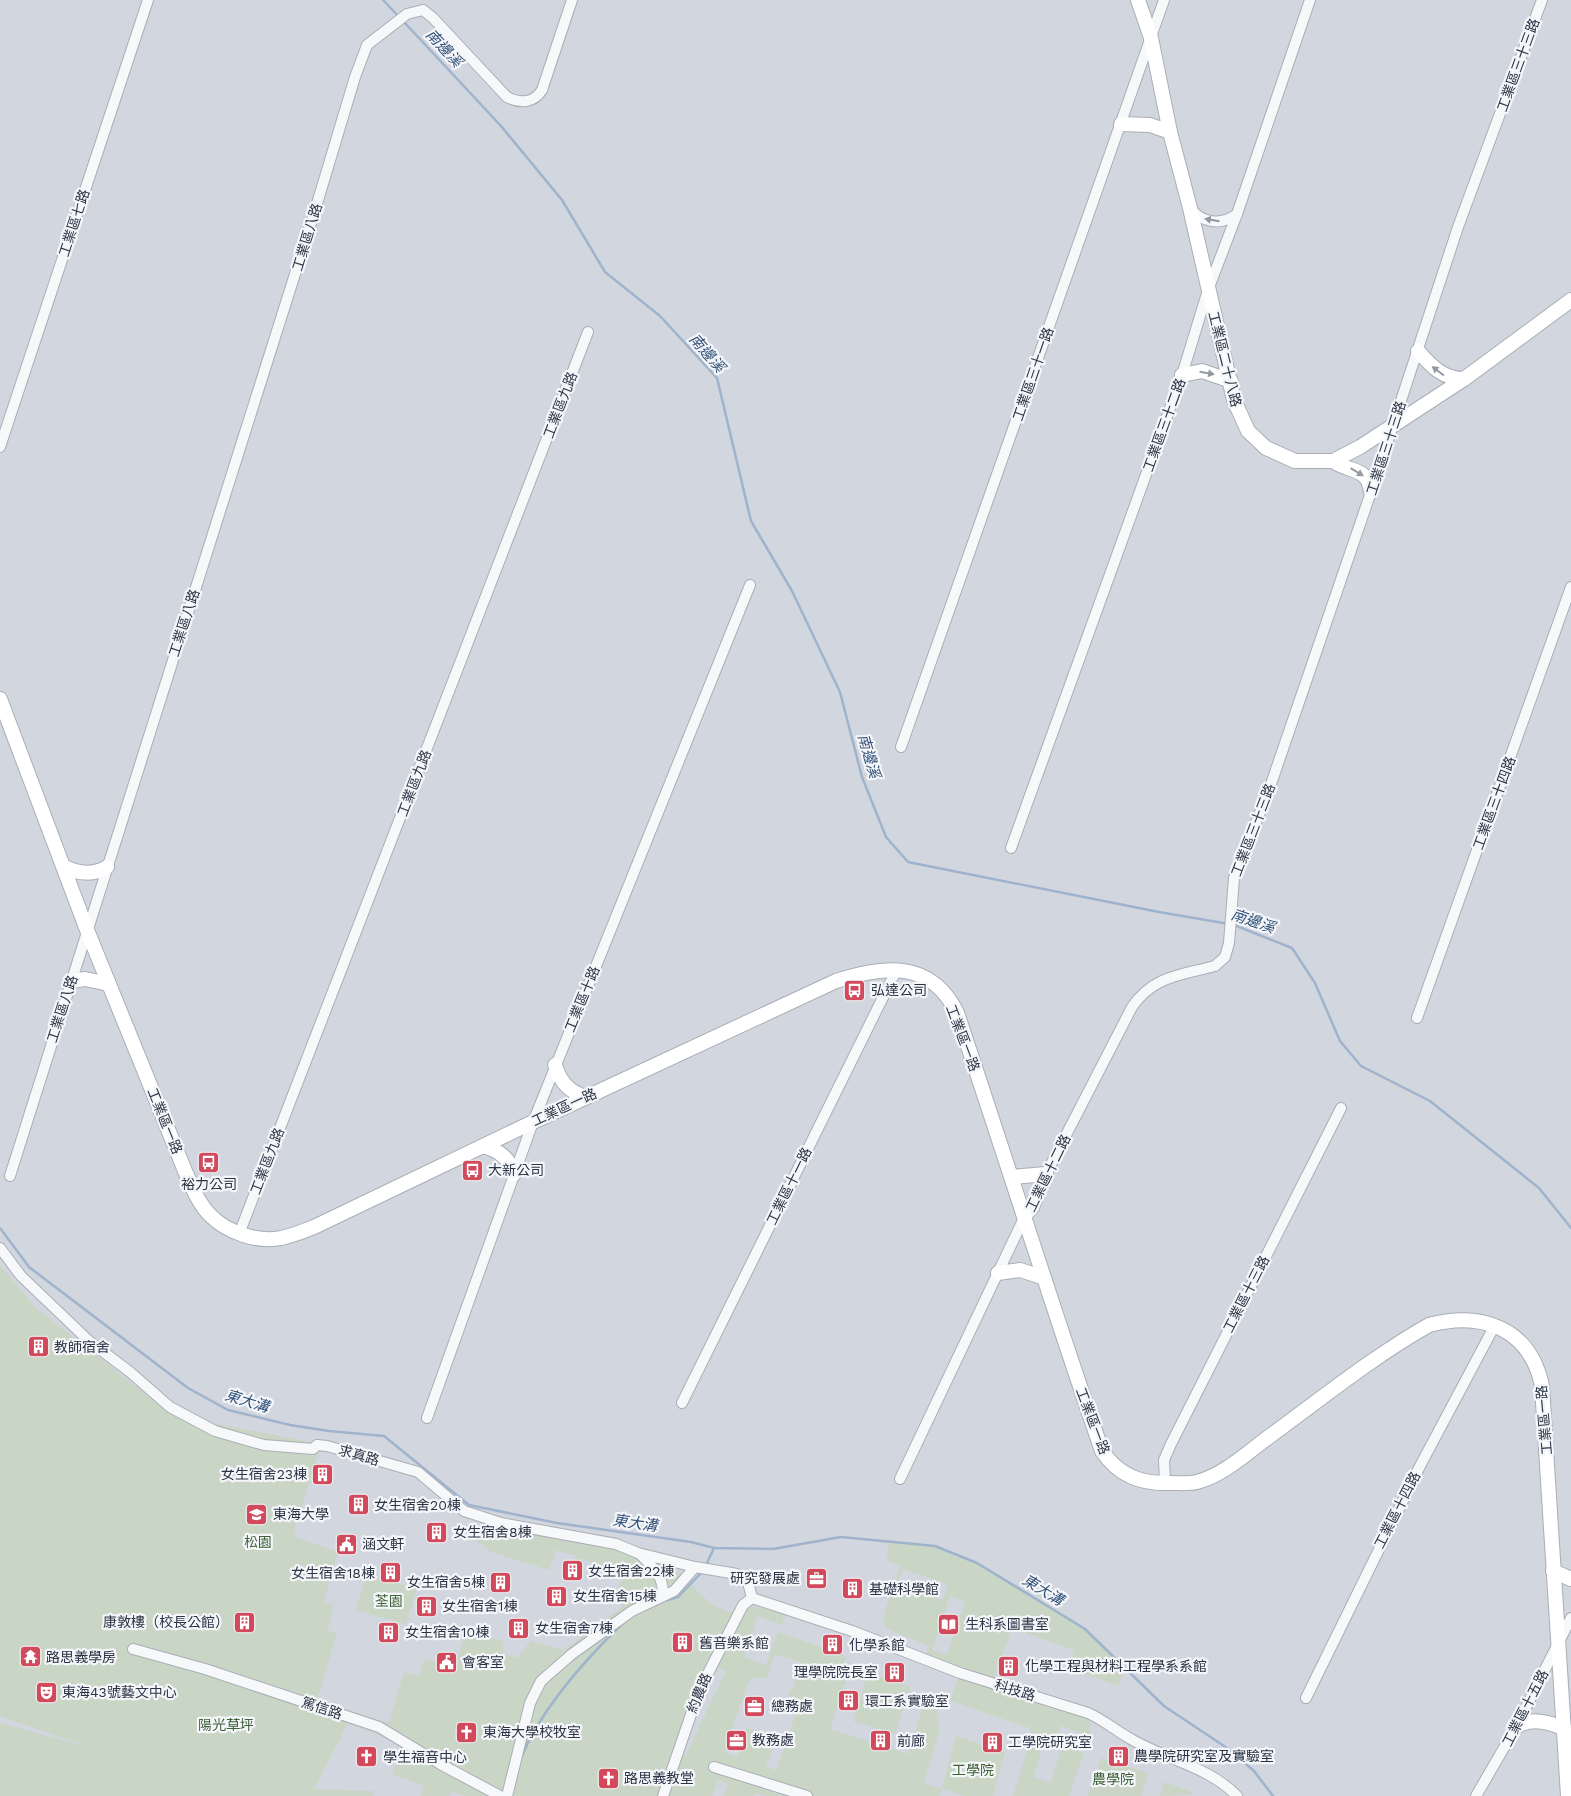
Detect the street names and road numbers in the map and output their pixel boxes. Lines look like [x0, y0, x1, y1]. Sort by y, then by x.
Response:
street label: 工業區三十三路 [1494, 16, 1542, 114]
street label: 工業區七路 [56, 187, 92, 259]
street label: 工業區八路 [289, 201, 325, 273]
street label: 工業區二十八路 [1205, 310, 1245, 408]
street label: 工業區三十一路 [1009, 325, 1057, 423]
street label: 工業區九路 [540, 369, 580, 441]
street label: 工業區三十二路 [1140, 376, 1188, 474]
street label: 工業區三十三路 [1363, 399, 1409, 497]
street label: 工業區八路 [166, 587, 202, 659]
street label: 工業區九路 [394, 747, 434, 819]
street label: 工業區三十四路 [1470, 754, 1518, 852]
street label: 工業區三十三路 [1228, 781, 1278, 879]
street label: 工業區十路 [561, 964, 603, 1034]
street label: 工業區八路 [44, 973, 80, 1045]
street label: 工業區一路 [943, 1002, 983, 1074]
street label: 工業區一路 [529, 1085, 599, 1129]
street label: 工業區一路 [144, 1086, 186, 1156]
street label: 工業區九路 [247, 1125, 287, 1197]
street label: 工業區十二路 [1022, 1132, 1074, 1214]
street label: 工業區十一路 [763, 1145, 815, 1227]
street label: 工業區十三路 [1220, 1253, 1272, 1335]
street label: 工業區一路 [1533, 1384, 1555, 1456]
street label: 工業區一路 [1073, 1385, 1113, 1457]
street label: 求真路 [337, 1442, 381, 1468]
street label: 工業區十四路 [1371, 1469, 1423, 1551]
street label: 工業區十五路 [1499, 1667, 1551, 1749]
street label: 約農路 [683, 1671, 715, 1715]
street label: 科技路 [993, 1676, 1037, 1704]
street label: 篤信路 [300, 1694, 344, 1722]

